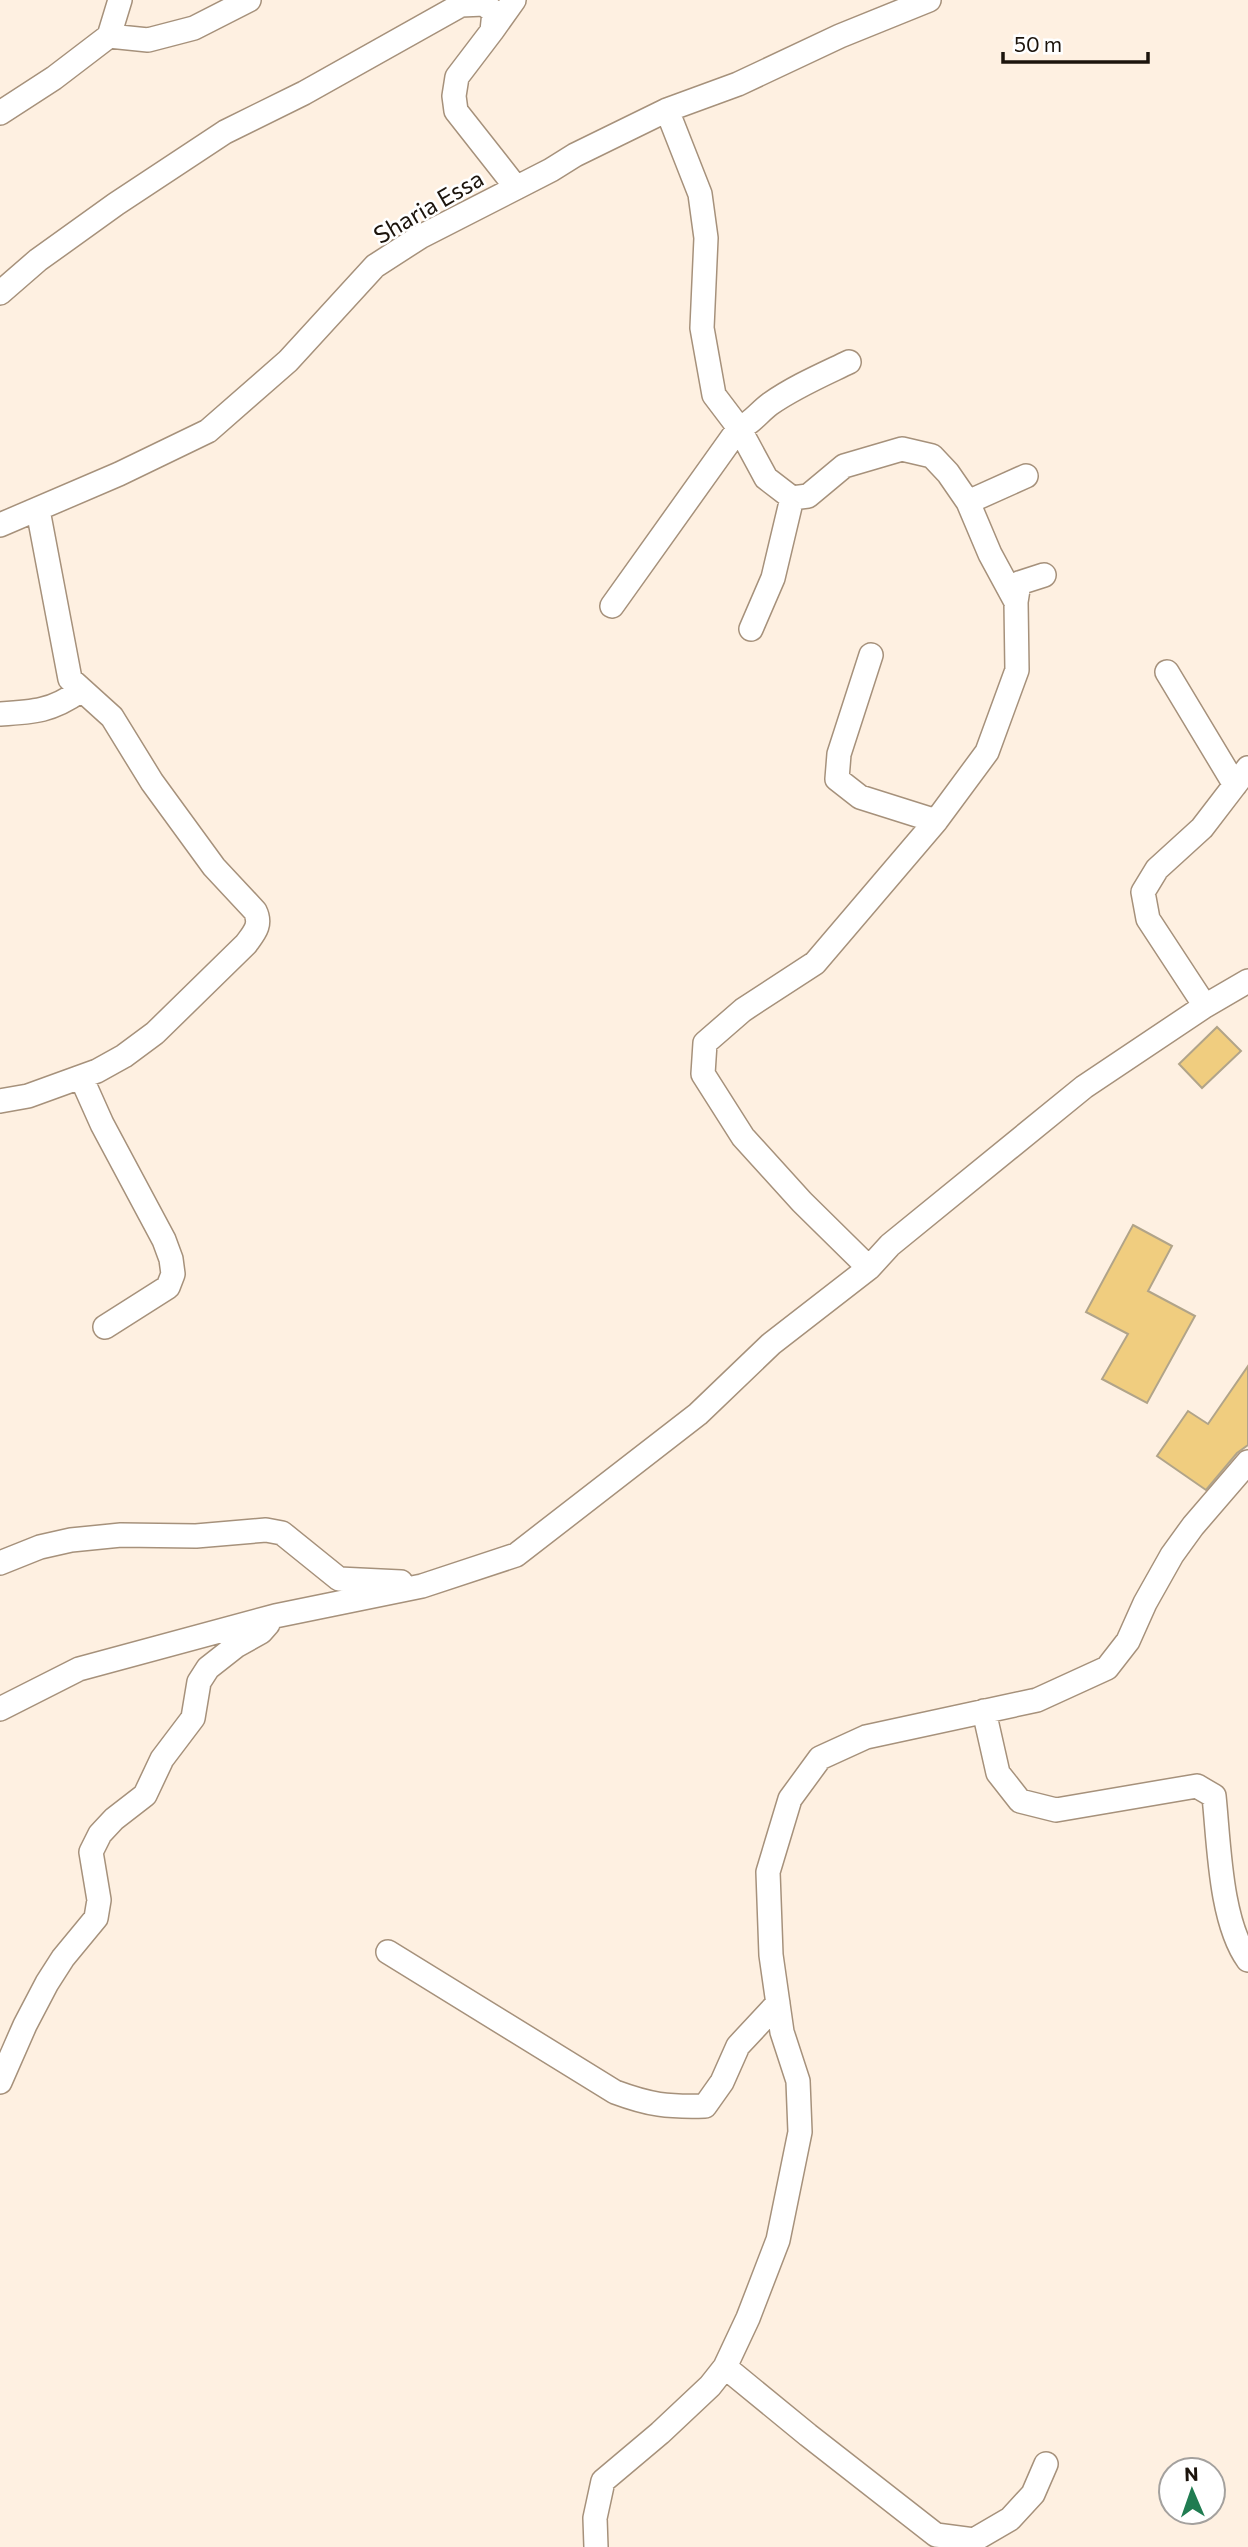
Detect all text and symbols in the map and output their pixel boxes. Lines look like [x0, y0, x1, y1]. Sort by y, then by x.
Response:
scale bar [1003, 21, 1148, 65]
text: 50 m [1014, 31, 1062, 56]
street label: Sharia Essa [368, 163, 488, 249]
north arrow [1157, 2456, 1227, 2526]
text: N [1184, 2462, 1199, 2485]

